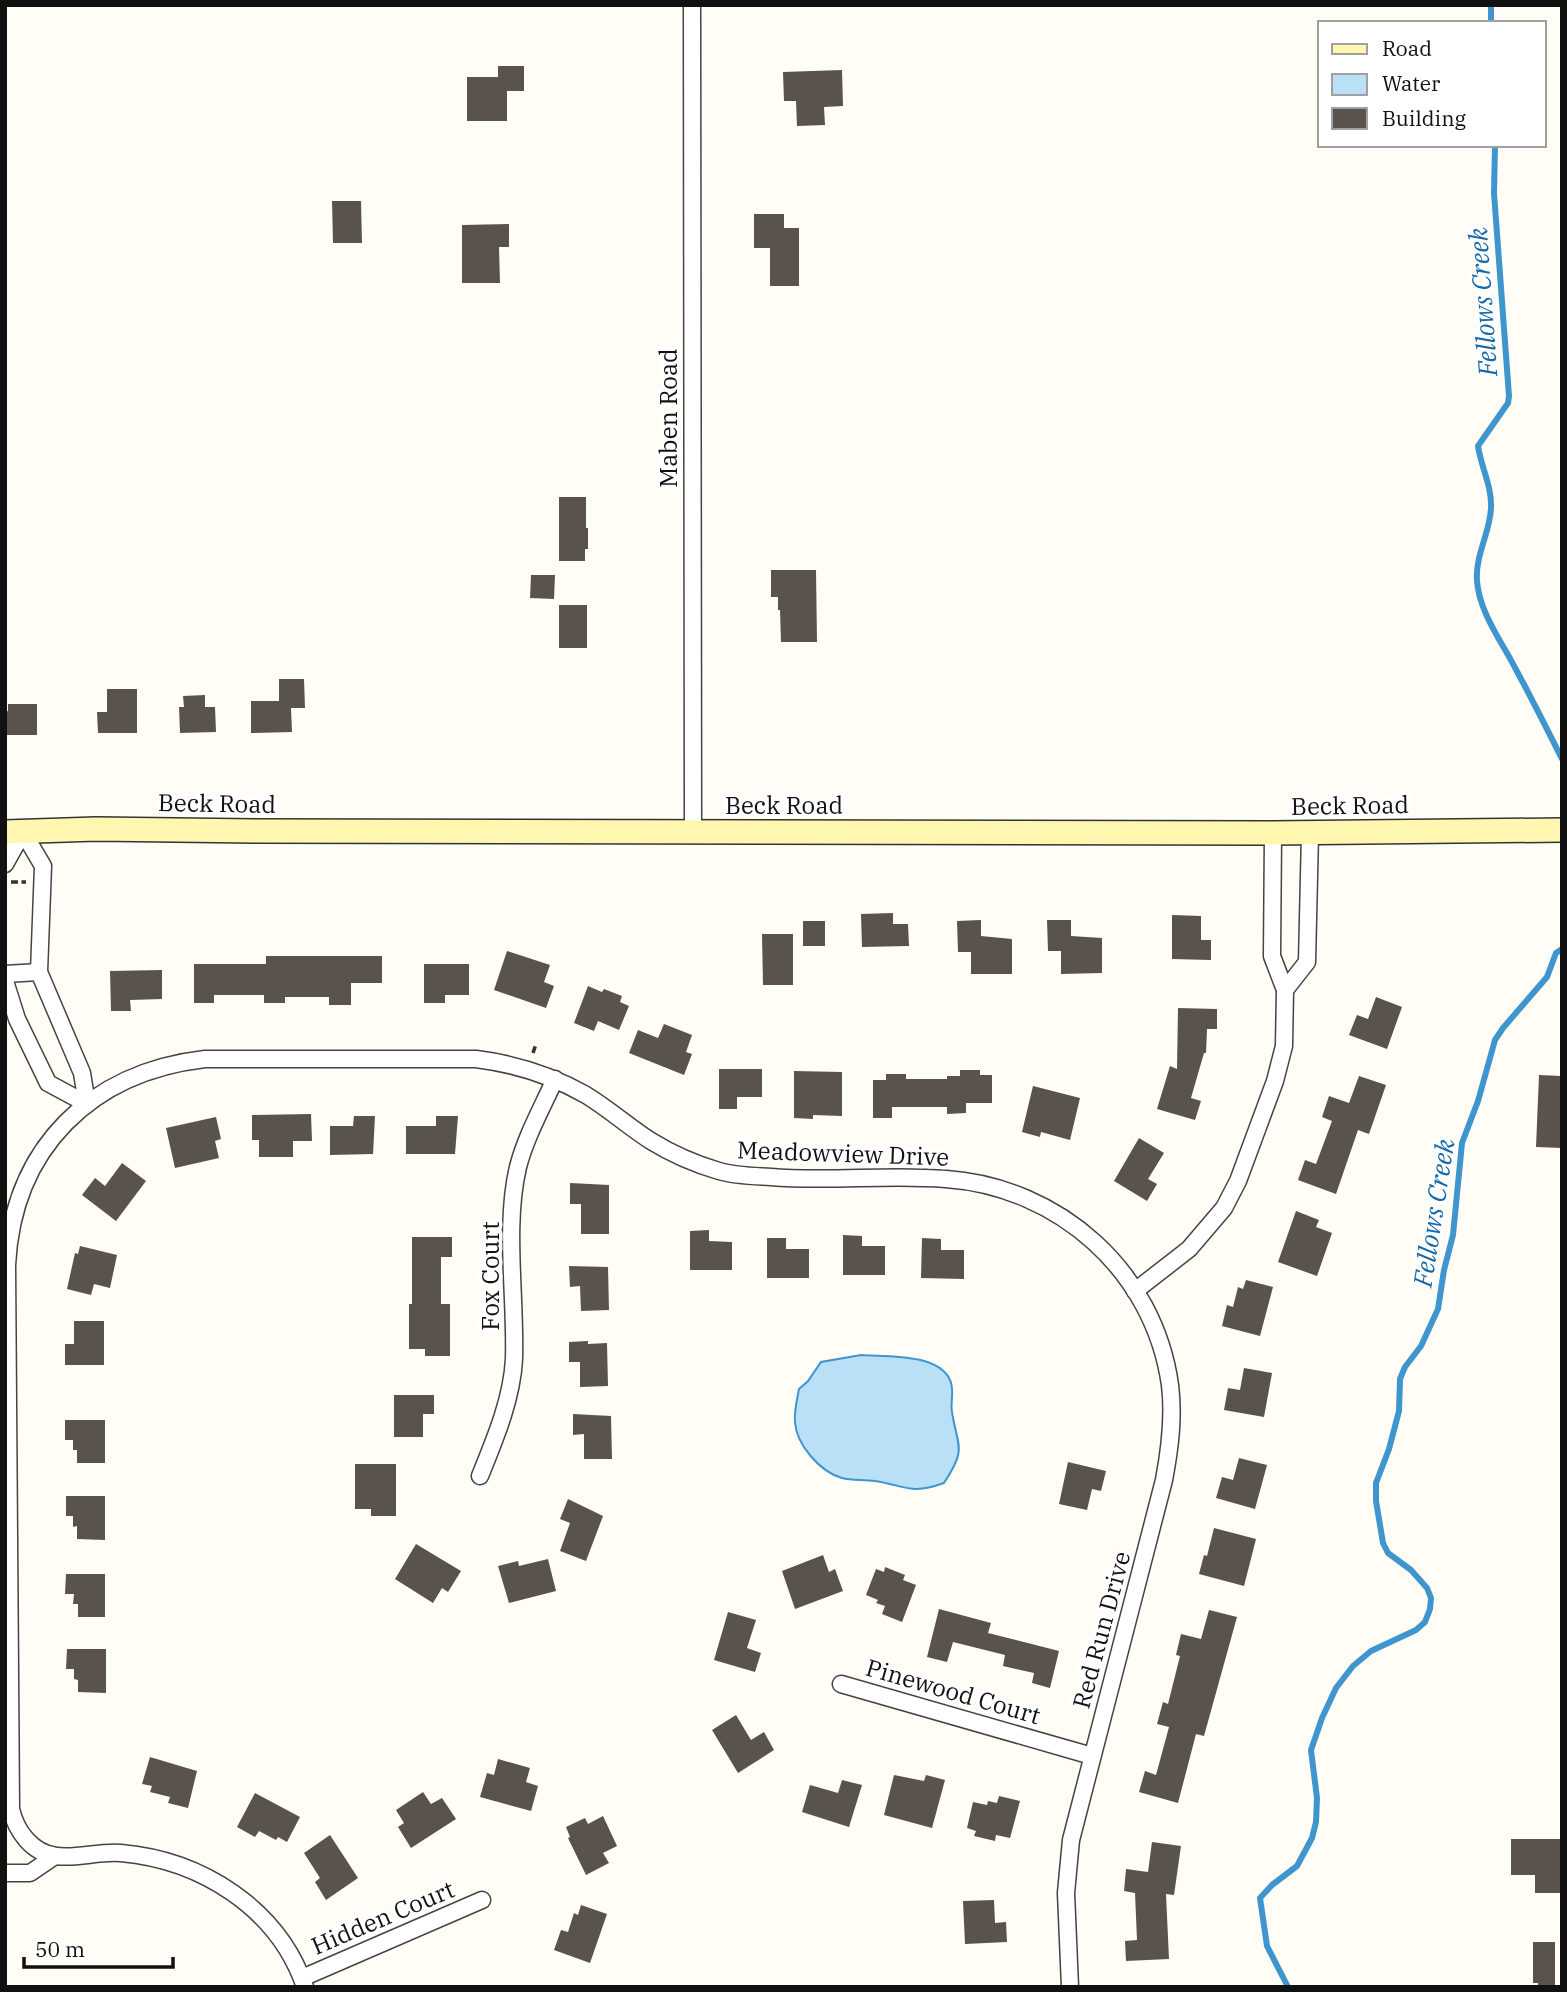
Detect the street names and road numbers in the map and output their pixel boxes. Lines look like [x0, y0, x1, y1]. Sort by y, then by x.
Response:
street label: Maben Road [652, 348, 684, 488]
street label: Beck Road [158, 786, 276, 820]
street label: Beck Road [1291, 788, 1409, 822]
street label: Beck Road [725, 789, 843, 821]
street label: Meadowview Drive [736, 1133, 950, 1173]
street label: Fox Court [474, 1221, 506, 1331]
street label: Red Run Drive [1065, 1548, 1137, 1712]
street label: Pinewood Court [862, 1651, 1044, 1731]
street label: Hidden Court [306, 1873, 459, 1962]

